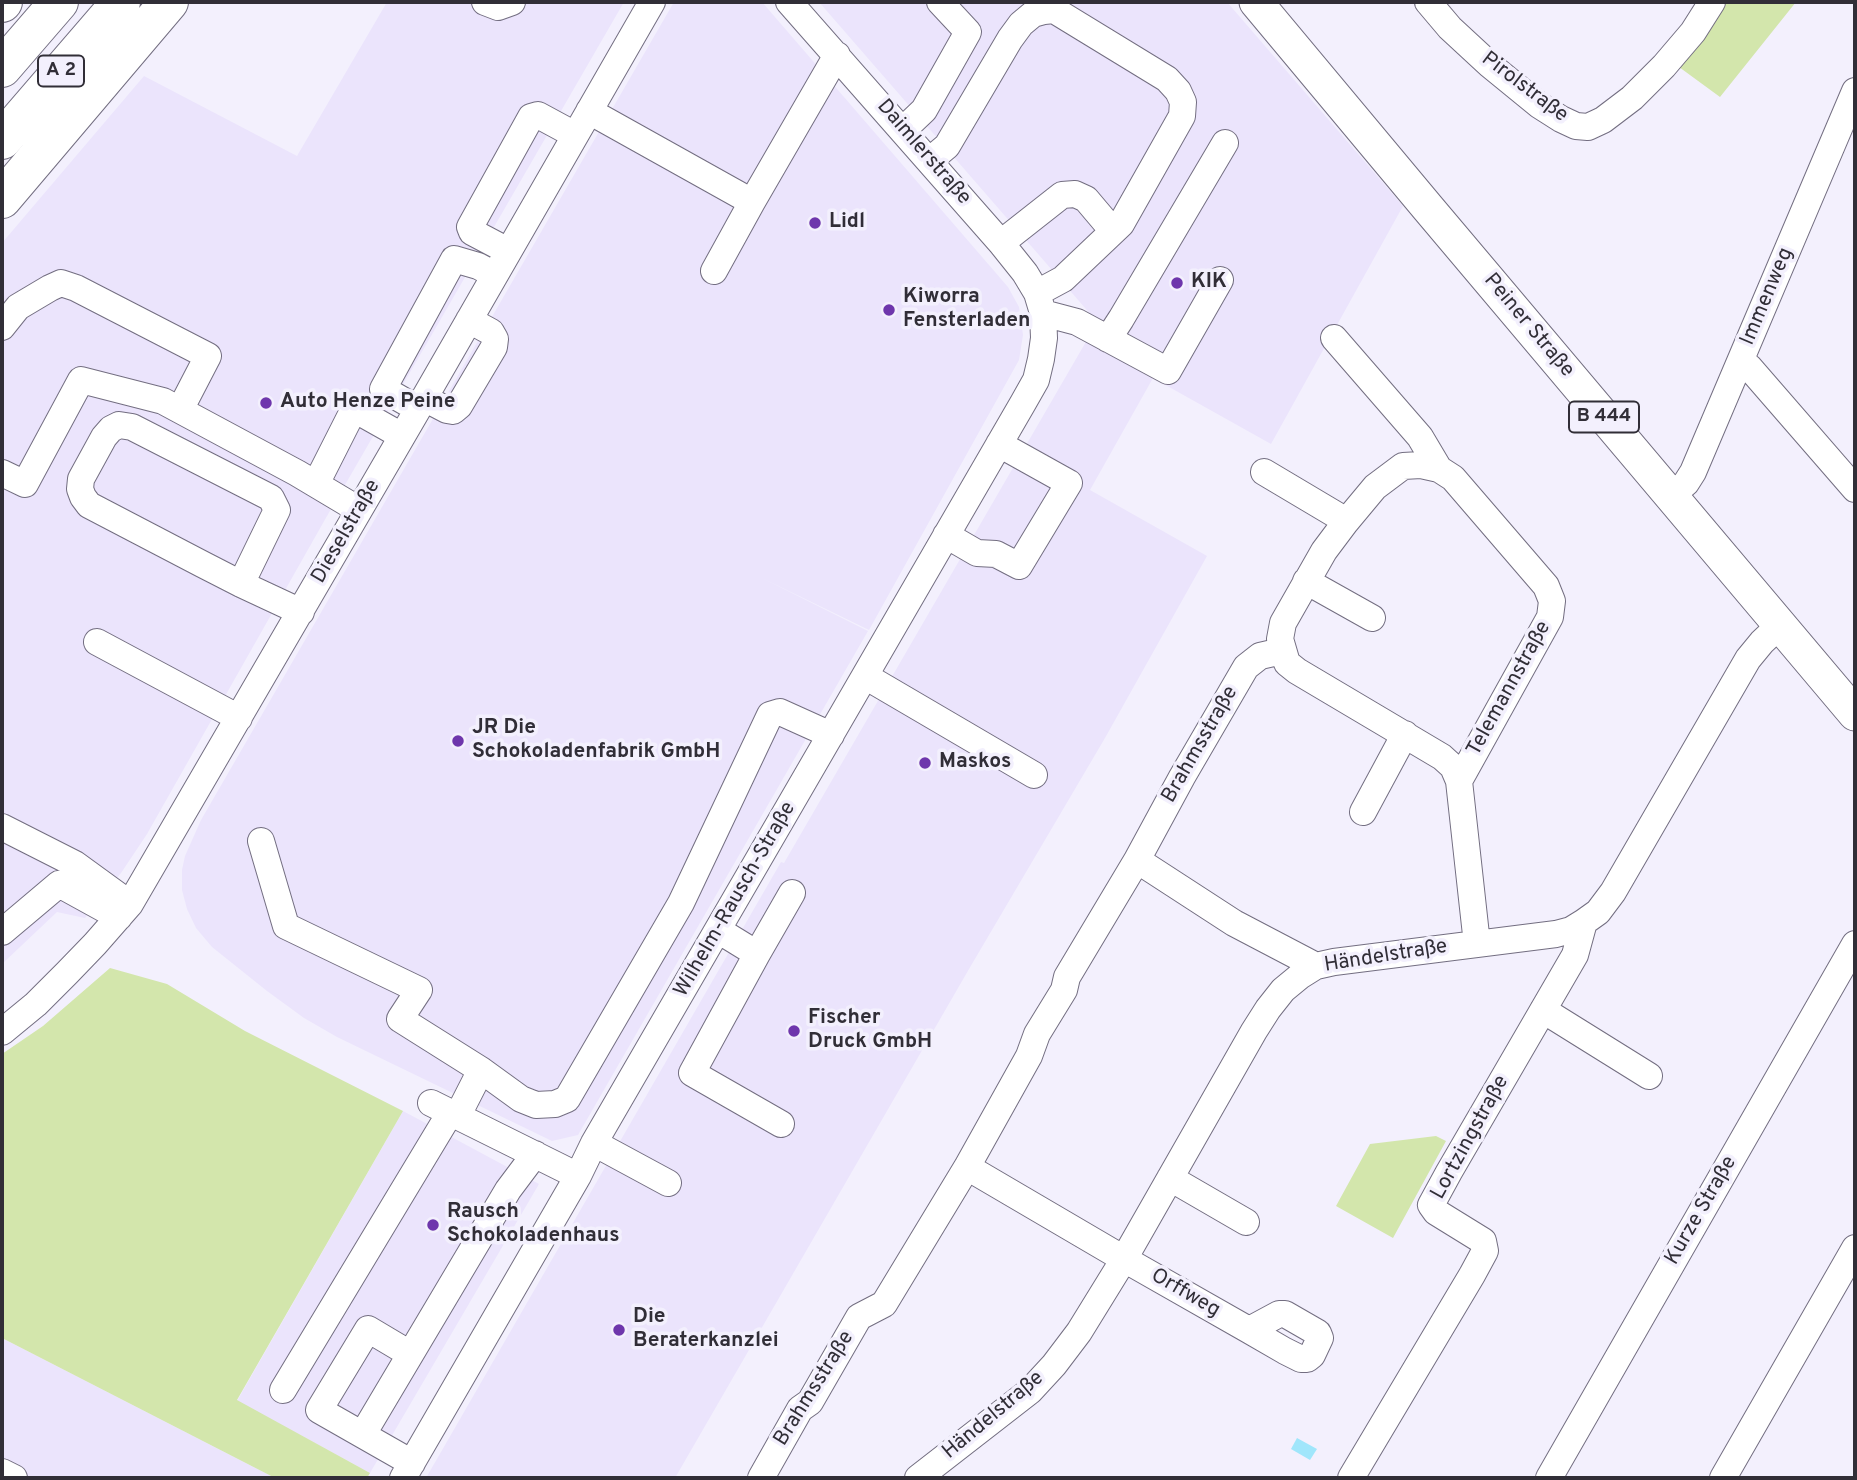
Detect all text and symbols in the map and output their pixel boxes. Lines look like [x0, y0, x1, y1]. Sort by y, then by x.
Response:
street label: Pirolstraße [1476, 47, 1572, 129]
road number: A 2 [38, 55, 84, 86]
street label: Daimlerstraße [870, 95, 976, 211]
place label: Lidl [829, 210, 865, 236]
marker: Lidl [807, 215, 823, 231]
street label: Immenweg [1736, 244, 1800, 350]
street label: Peiner Straße [1477, 269, 1579, 383]
place label: KIK [1191, 270, 1227, 296]
marker: KIK [1169, 275, 1185, 291]
place label: Kiworra Fensterladen [903, 285, 1031, 335]
marker: Kiworra Fensterladen [881, 302, 897, 318]
place label: Auto Henze Peine [280, 390, 455, 416]
marker: Auto Henze Peine [258, 395, 274, 411]
road number: B 444 [1569, 402, 1639, 432]
street label: Dieselstraße [307, 476, 387, 588]
street label: Telemannstraße [1463, 617, 1557, 761]
street label: Brahmsstraße [1157, 682, 1245, 808]
place label: JR Die Schokoladenfabrik GmbH [472, 716, 720, 766]
marker: JR Die Schokoladenfabrik GmbH [450, 733, 466, 749]
place label: Maskos [939, 750, 1011, 776]
marker: Maskos [917, 755, 933, 771]
street label: Wilhelm-Rausch-Straße [670, 798, 802, 1002]
street label: Händelstraße [1323, 935, 1449, 979]
place label: Fischer Druck GmbH [808, 1006, 932, 1056]
marker: Fischer Druck GmbH [786, 1023, 802, 1039]
street label: Lortzingstraße [1427, 1072, 1515, 1204]
street label: Kurze Straße [1661, 1152, 1743, 1270]
place label: Rausch Schokoladenhaus [447, 1200, 620, 1250]
marker: Rausch Schokoladenhaus [425, 1217, 441, 1233]
street label: Orffweg [1146, 1264, 1224, 1324]
place label: Die Beraterkanzlei [633, 1305, 779, 1355]
marker: Die Beraterkanzlei [611, 1322, 627, 1338]
street label: Brahmsstraße [770, 1327, 860, 1451]
street label: Händelstraße [938, 1366, 1050, 1466]

